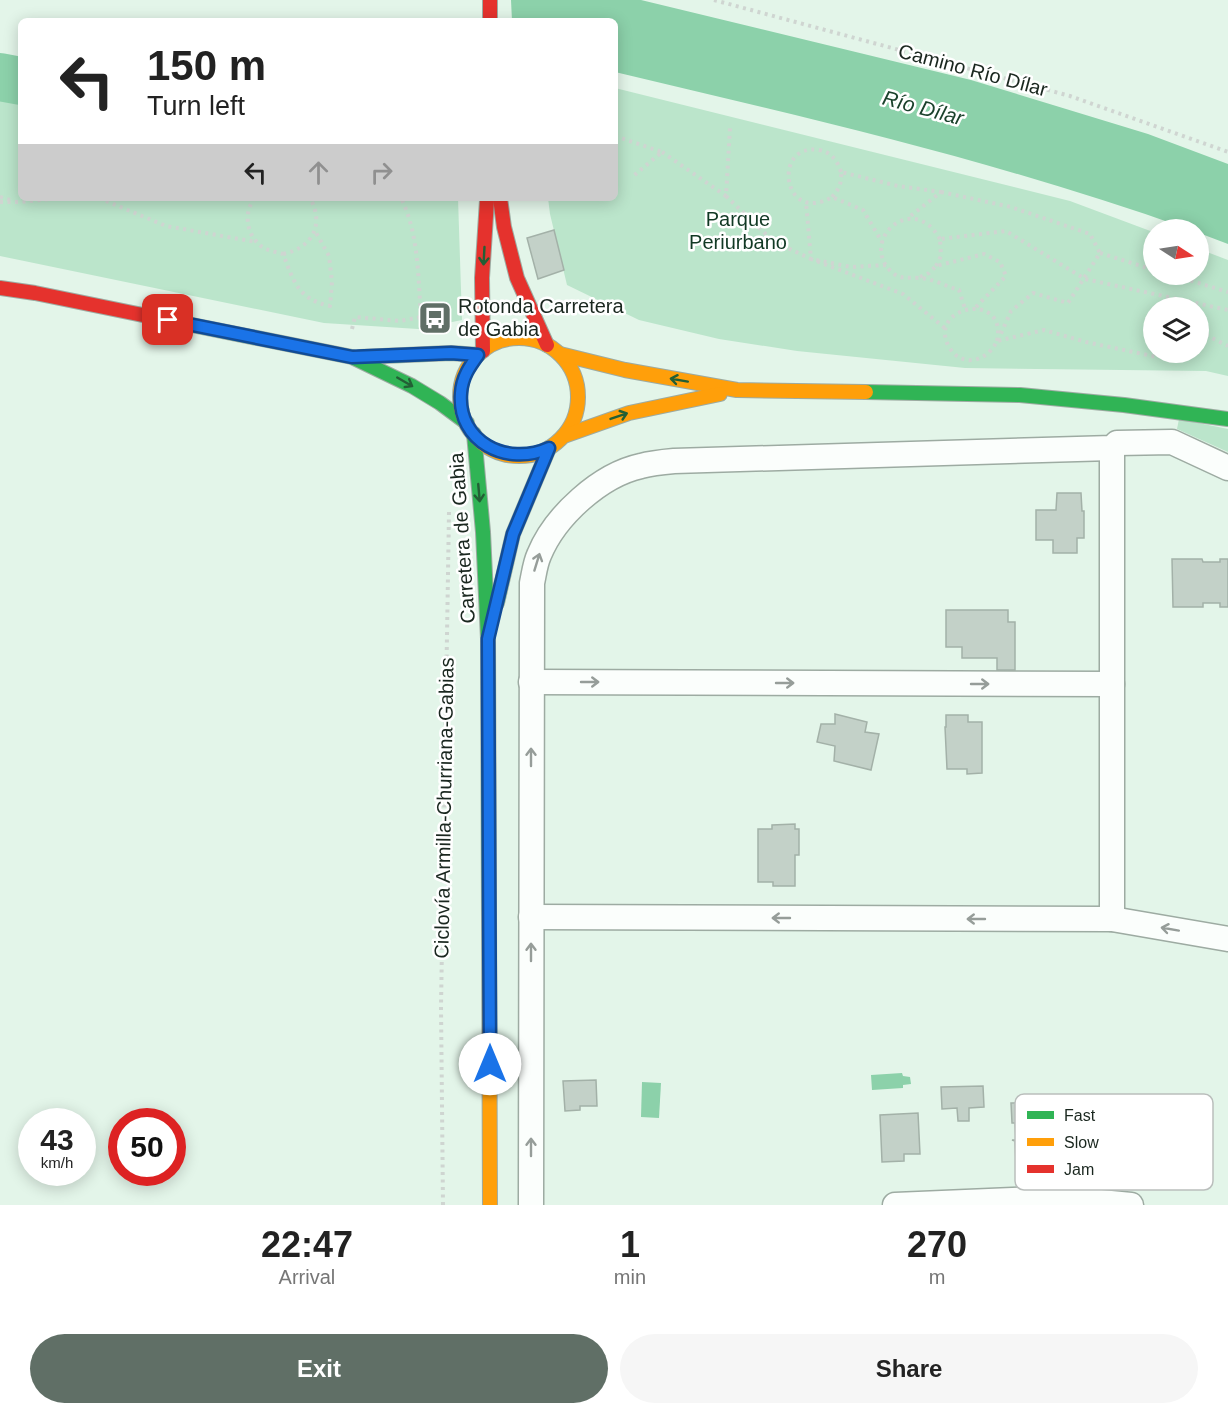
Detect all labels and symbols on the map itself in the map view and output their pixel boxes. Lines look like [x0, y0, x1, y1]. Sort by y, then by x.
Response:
street label: Camino Río Dílar [896, 40, 1050, 101]
water label: Río Dílar [880, 86, 967, 130]
park label: Parque Periurbano [689, 208, 787, 253]
north arrow [1143, 219, 1209, 285]
one-way arrow [478, 246, 489, 266]
pin [142, 294, 193, 345]
place label: Rotonda Carretera de Gabia [458, 295, 625, 340]
bus stop icon: Rotonda Carretera de Gabia [417, 300, 453, 336]
one-way arrow [670, 374, 689, 385]
one-way arrow [396, 376, 413, 388]
one-way arrow [609, 410, 628, 421]
street label: Carretera de Gabia [445, 451, 479, 624]
one-way arrow [474, 482, 485, 502]
one-way arrow [532, 553, 543, 572]
street label: Ciclovía Armilla-Churriana-Gabias [430, 657, 458, 959]
one-way arrow [579, 676, 599, 688]
one-way arrow [774, 677, 794, 689]
one-way arrow [969, 678, 989, 690]
one-way arrow [525, 747, 537, 767]
one-way arrow [772, 912, 792, 924]
one-way arrow [967, 913, 987, 925]
one-way arrow [1161, 923, 1181, 934]
one-way arrow [525, 942, 537, 962]
position arrow [458, 1032, 522, 1096]
legend [1015, 1094, 1213, 1190]
text: Fast [1064, 1107, 1096, 1124]
speed limit sign: 50 [108, 1108, 186, 1186]
text: Slow [1064, 1134, 1099, 1151]
one-way arrow [525, 1137, 537, 1157]
text: Jam [1064, 1161, 1094, 1178]

